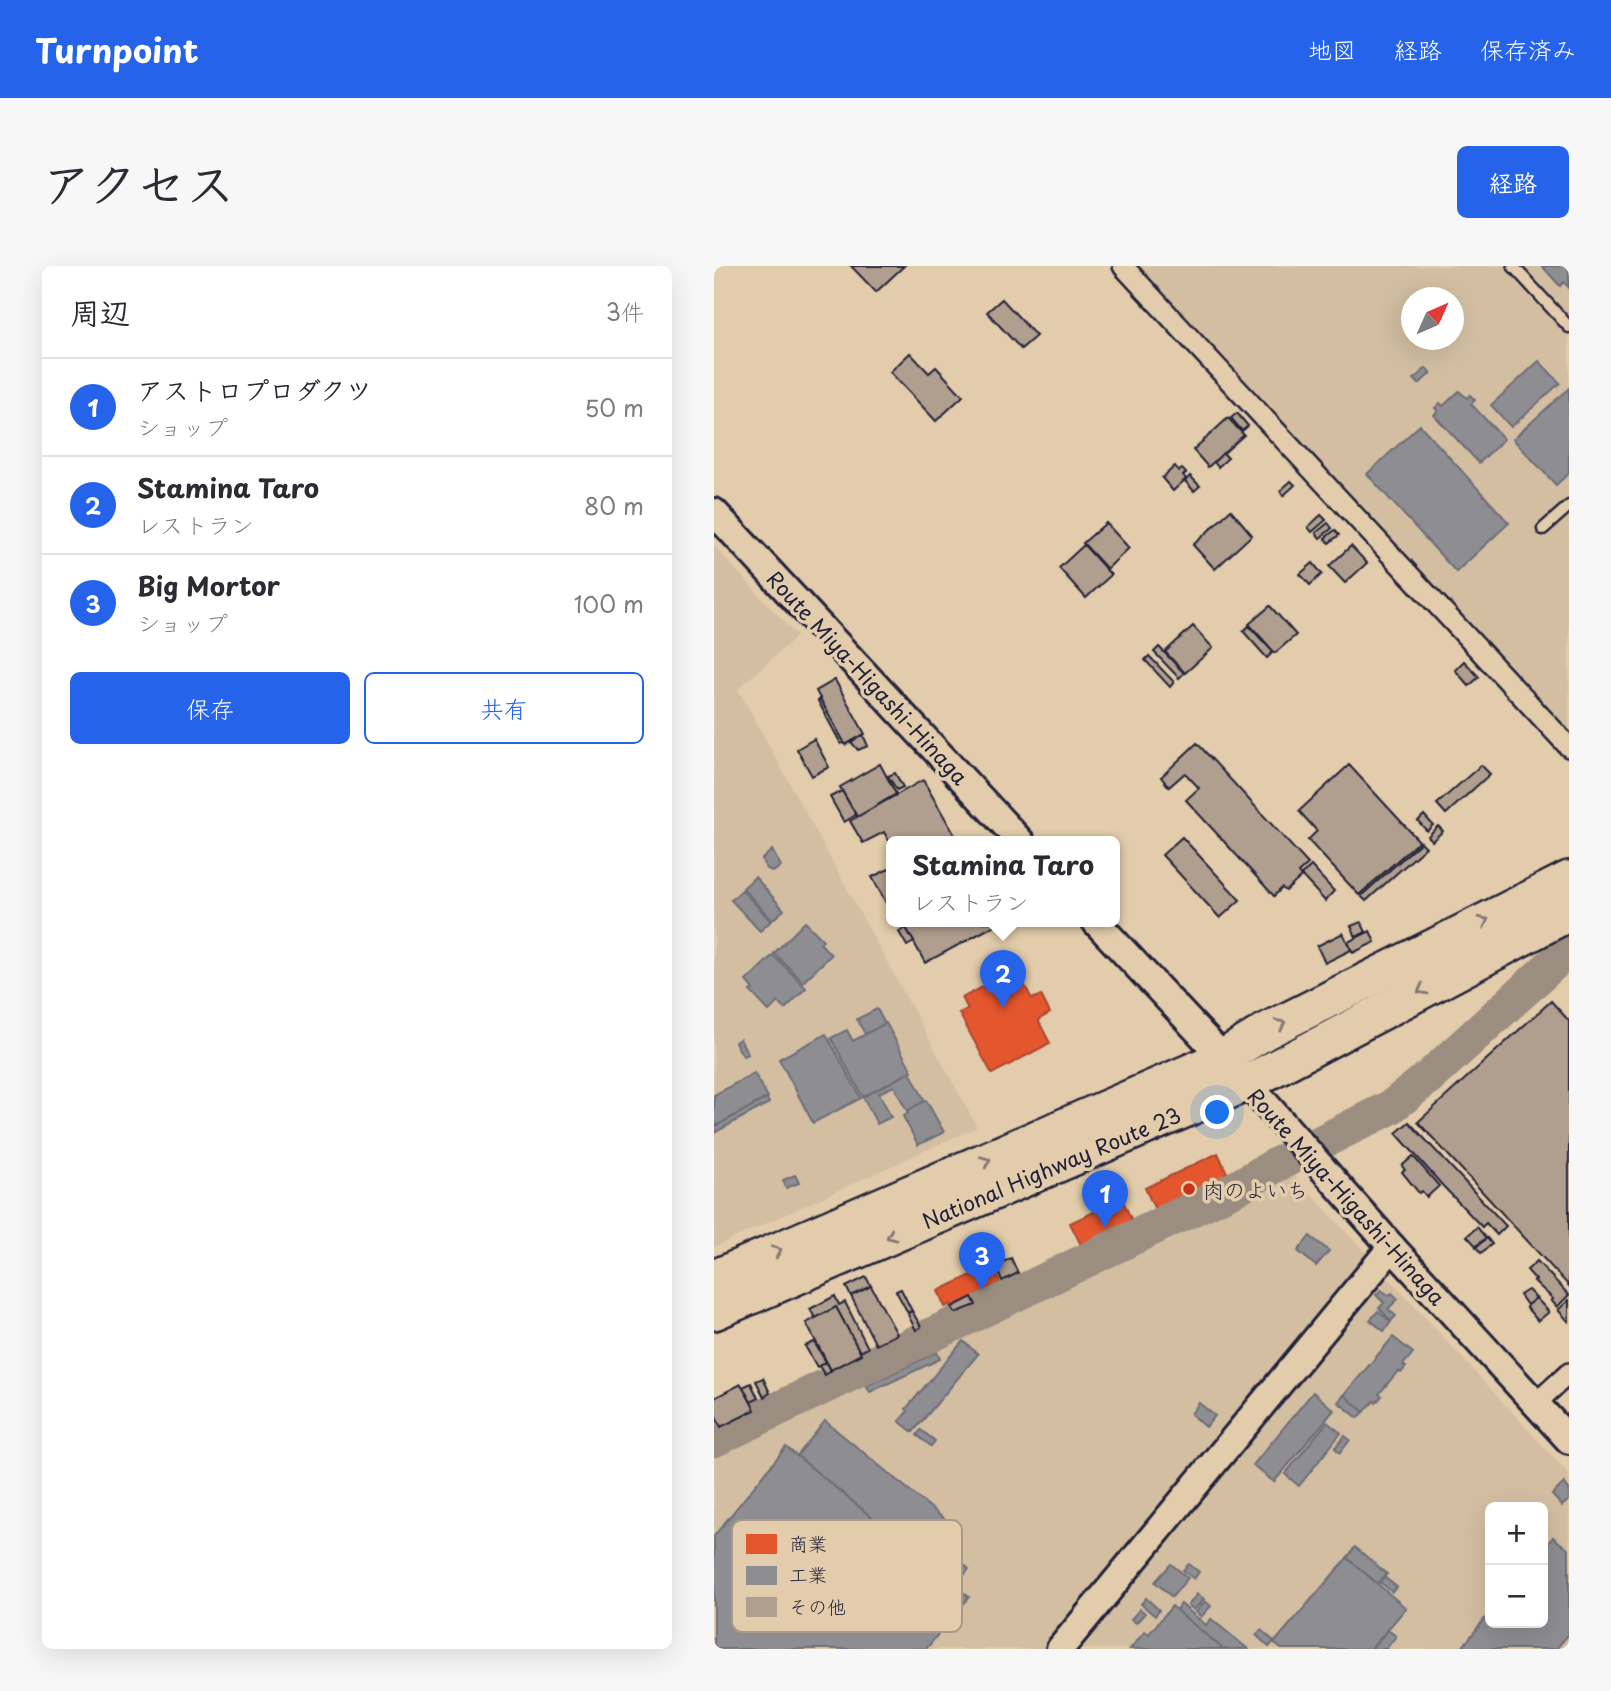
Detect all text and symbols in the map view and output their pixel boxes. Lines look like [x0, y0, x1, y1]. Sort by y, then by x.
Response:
text: Turnpoint [35, 24, 199, 74]
text: 地図 [1308, 31, 1356, 67]
text: 経路 [1394, 31, 1442, 67]
text: 保存済み [1480, 31, 1576, 67]
text: アクセス [42, 145, 235, 219]
button: 経路 [1457, 146, 1569, 218]
north arrow [1401, 287, 1464, 350]
text: 周辺 [70, 289, 130, 334]
text: 3件 [606, 294, 644, 329]
text: アストロプロダクツ [137, 370, 372, 409]
text: 1 [88, 390, 99, 425]
text: 50 m [584, 390, 644, 425]
text: ショップ [137, 409, 228, 444]
text: Stamina Taro [137, 468, 319, 507]
text: 2 [85, 488, 101, 523]
text: 80 m [584, 488, 644, 523]
text: レストラン [137, 507, 254, 542]
street label: Route Miya-Higashi-Hinaga [760, 563, 977, 792]
text: Big Mortor [137, 566, 280, 605]
text: 3 [85, 586, 101, 621]
text: 100 m [574, 586, 644, 621]
text: ショップ [137, 605, 228, 640]
button: 保存 [70, 672, 350, 744]
button: 共有 [364, 672, 644, 744]
popup [886, 836, 1120, 927]
text: Stamina Taro [912, 845, 1094, 884]
text: レストラン [912, 884, 1029, 919]
one-way arrow [1477, 916, 1490, 930]
pin: 2 [980, 950, 1026, 1008]
one-way arrow [1417, 982, 1429, 996]
one-way arrow [1274, 1018, 1286, 1032]
street label: Route Miya-Higashi-Hinaga [1240, 1080, 1454, 1312]
your location [1200, 1095, 1234, 1129]
street label: National Highway Route 23 [917, 1098, 1185, 1236]
one-way arrow [979, 1155, 991, 1169]
pin: 1 [1082, 1170, 1128, 1228]
place label: 肉のよいち [1203, 1173, 1308, 1205]
marker: 肉のよいち [1181, 1181, 1197, 1197]
one-way arrow [886, 1227, 898, 1241]
pin: 3 [959, 1232, 1005, 1290]
one-way arrow [769, 1245, 782, 1259]
map controls [1485, 1502, 1548, 1628]
button: + [1485, 1502, 1548, 1565]
legend [732, 1520, 962, 1632]
text: 商業 [789, 1529, 827, 1557]
text: 工業 [789, 1560, 827, 1588]
button: − [1485, 1565, 1548, 1628]
text: その他 [789, 1592, 846, 1620]

